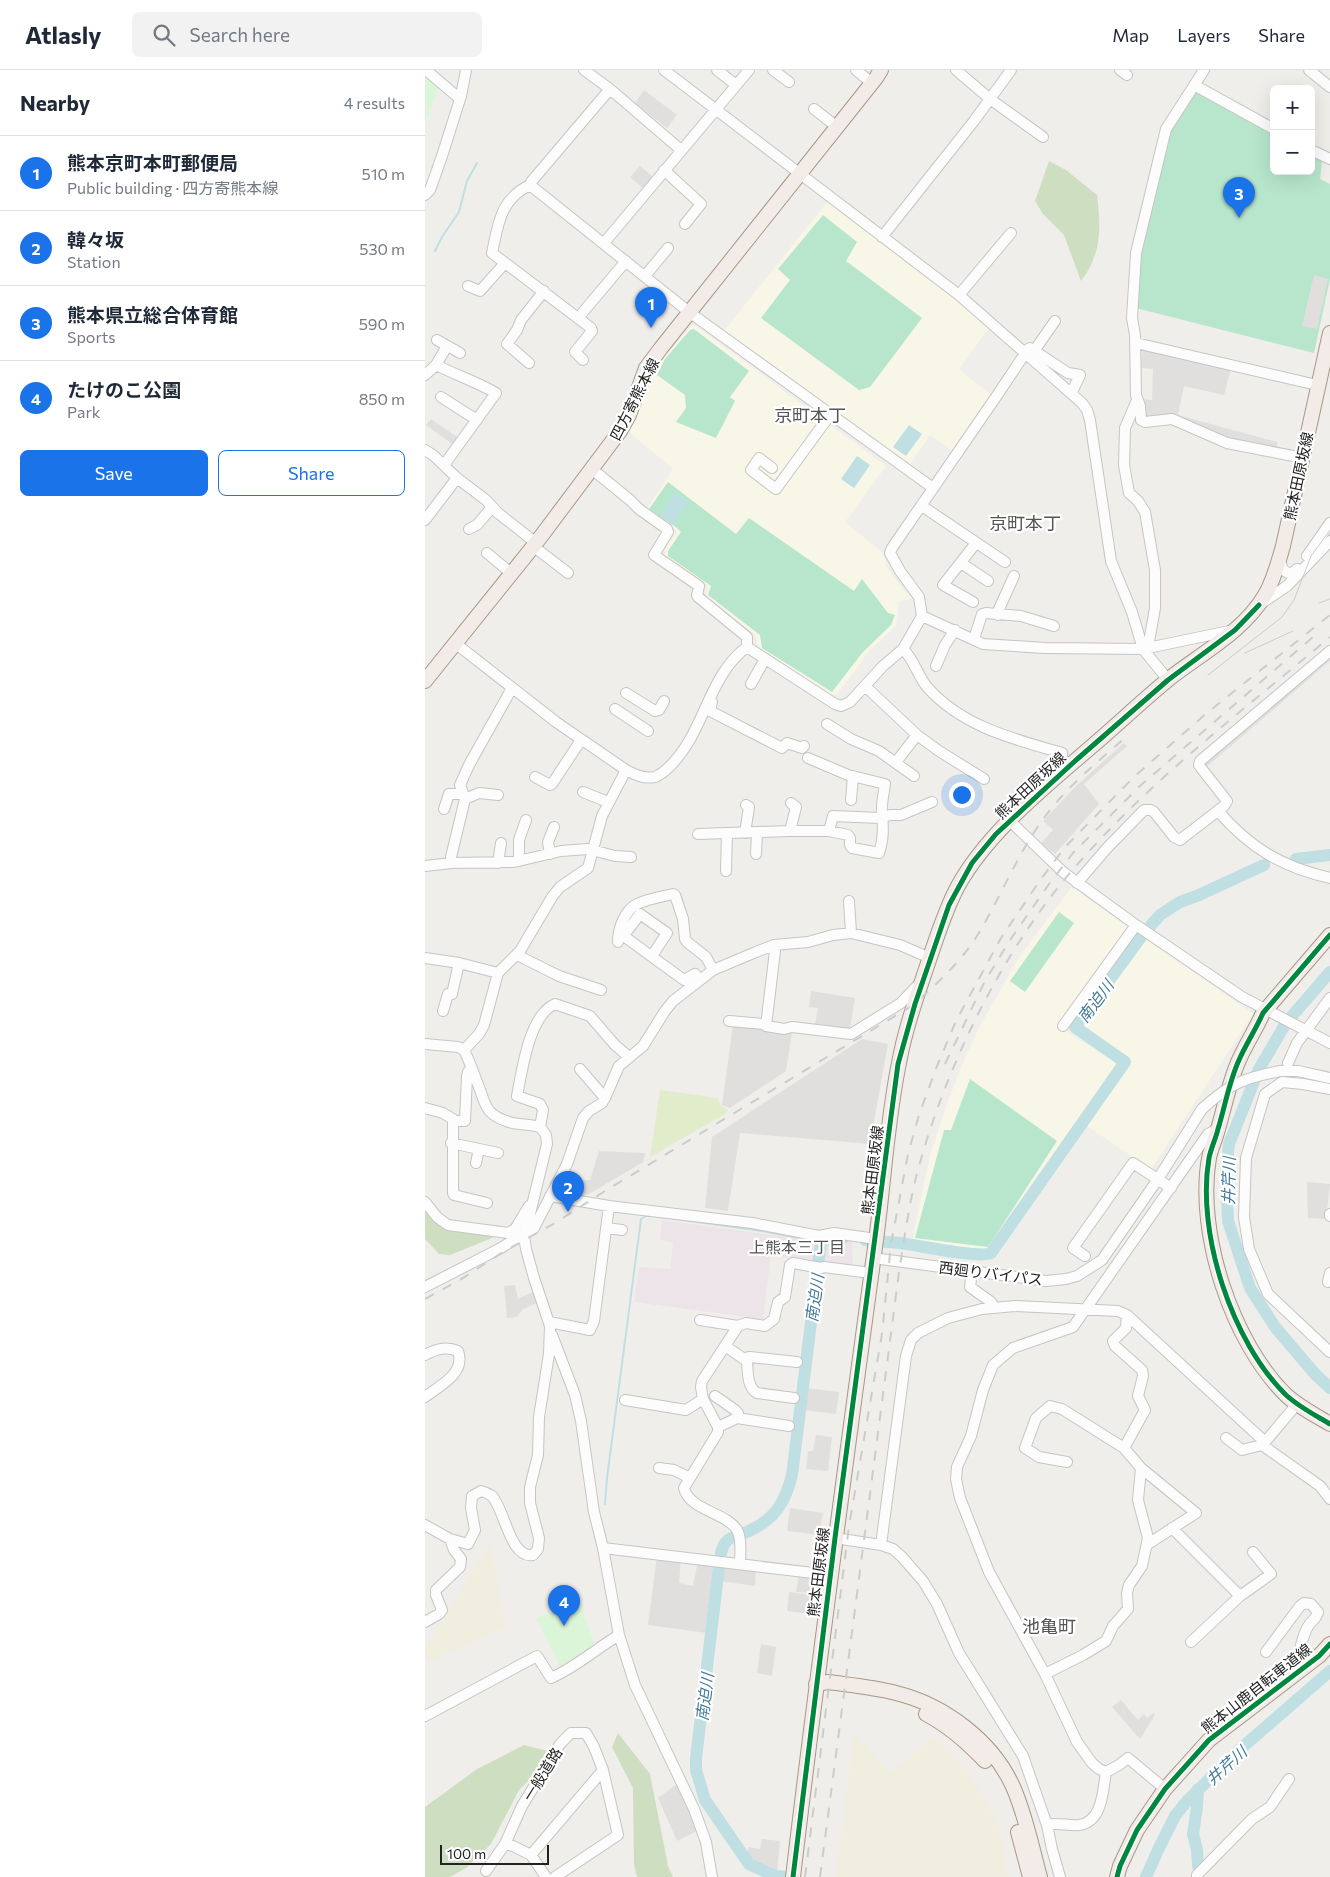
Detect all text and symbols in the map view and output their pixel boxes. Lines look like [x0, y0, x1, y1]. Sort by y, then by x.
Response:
search box [132, 12, 482, 57]
text: Atlasly [25, 20, 102, 49]
icon: search [150, 21, 178, 49]
text: Search here [190, 23, 290, 46]
text: Map [1112, 24, 1149, 46]
text: Layers [1177, 24, 1230, 46]
text: Share [1258, 24, 1305, 46]
map controls [1270, 85, 1315, 175]
button: + [1270, 85, 1315, 130]
text: Nearby [20, 90, 90, 115]
text: 4 results [344, 93, 405, 112]
button: − [1270, 130, 1315, 175]
text: 熊本京町本町郵便局 [67, 151, 238, 174]
text: 1 [32, 164, 40, 183]
text: 510 m [362, 164, 405, 183]
pin: 3 [1223, 177, 1255, 218]
text: Public building · 四方寄熊本線 [67, 178, 278, 197]
text: 韓々坂 [67, 228, 124, 251]
text: 2 [31, 239, 41, 258]
text: 530 m [359, 239, 405, 258]
text: Station [67, 252, 121, 271]
pin: 1 [635, 287, 667, 328]
text: 熊本県立総合体育館 [67, 303, 238, 326]
text: 3 [31, 314, 41, 333]
text: 590 m [359, 314, 405, 333]
text: Sports [67, 327, 116, 346]
street label: 四方寄熊本線 [606, 355, 662, 443]
text: たけのこ公園 [67, 378, 181, 401]
text: 4 [31, 389, 41, 408]
text: 850 m [359, 389, 405, 408]
text: Park [67, 402, 100, 421]
district label: 京町本丁 [774, 404, 846, 426]
street label: 熊本田原坂線 [1280, 430, 1316, 522]
button: Save [20, 450, 208, 496]
button: Share [218, 450, 405, 496]
district label: 京町本丁 [989, 512, 1061, 534]
street label: 熊本田原坂線 [991, 748, 1069, 822]
your location [949, 782, 975, 808]
water label: 南迫川 [1073, 975, 1118, 1026]
street label: 熊本田原坂線 [858, 1124, 886, 1216]
water label: 井芹川 [1218, 1155, 1238, 1205]
pin: 2 [552, 1171, 584, 1212]
district label: 上熊本三丁目 [749, 1237, 845, 1256]
street label: 西廻りバイパス [938, 1258, 1044, 1288]
water label: 南迫川 [801, 1271, 827, 1323]
street label: 熊本田原坂線 [804, 1526, 832, 1618]
pin: 4 [548, 1585, 580, 1626]
district label: 池亀町 [1022, 1615, 1076, 1637]
street label: 熊本山鹿自転車道線 [1197, 1639, 1315, 1737]
water label: 南迫川 [692, 1670, 717, 1722]
water label: 井芹川 [1202, 1741, 1252, 1788]
street label: 一般道路 [518, 1744, 566, 1804]
scale bar [440, 1842, 549, 1865]
text: 100 m [447, 1845, 486, 1862]

